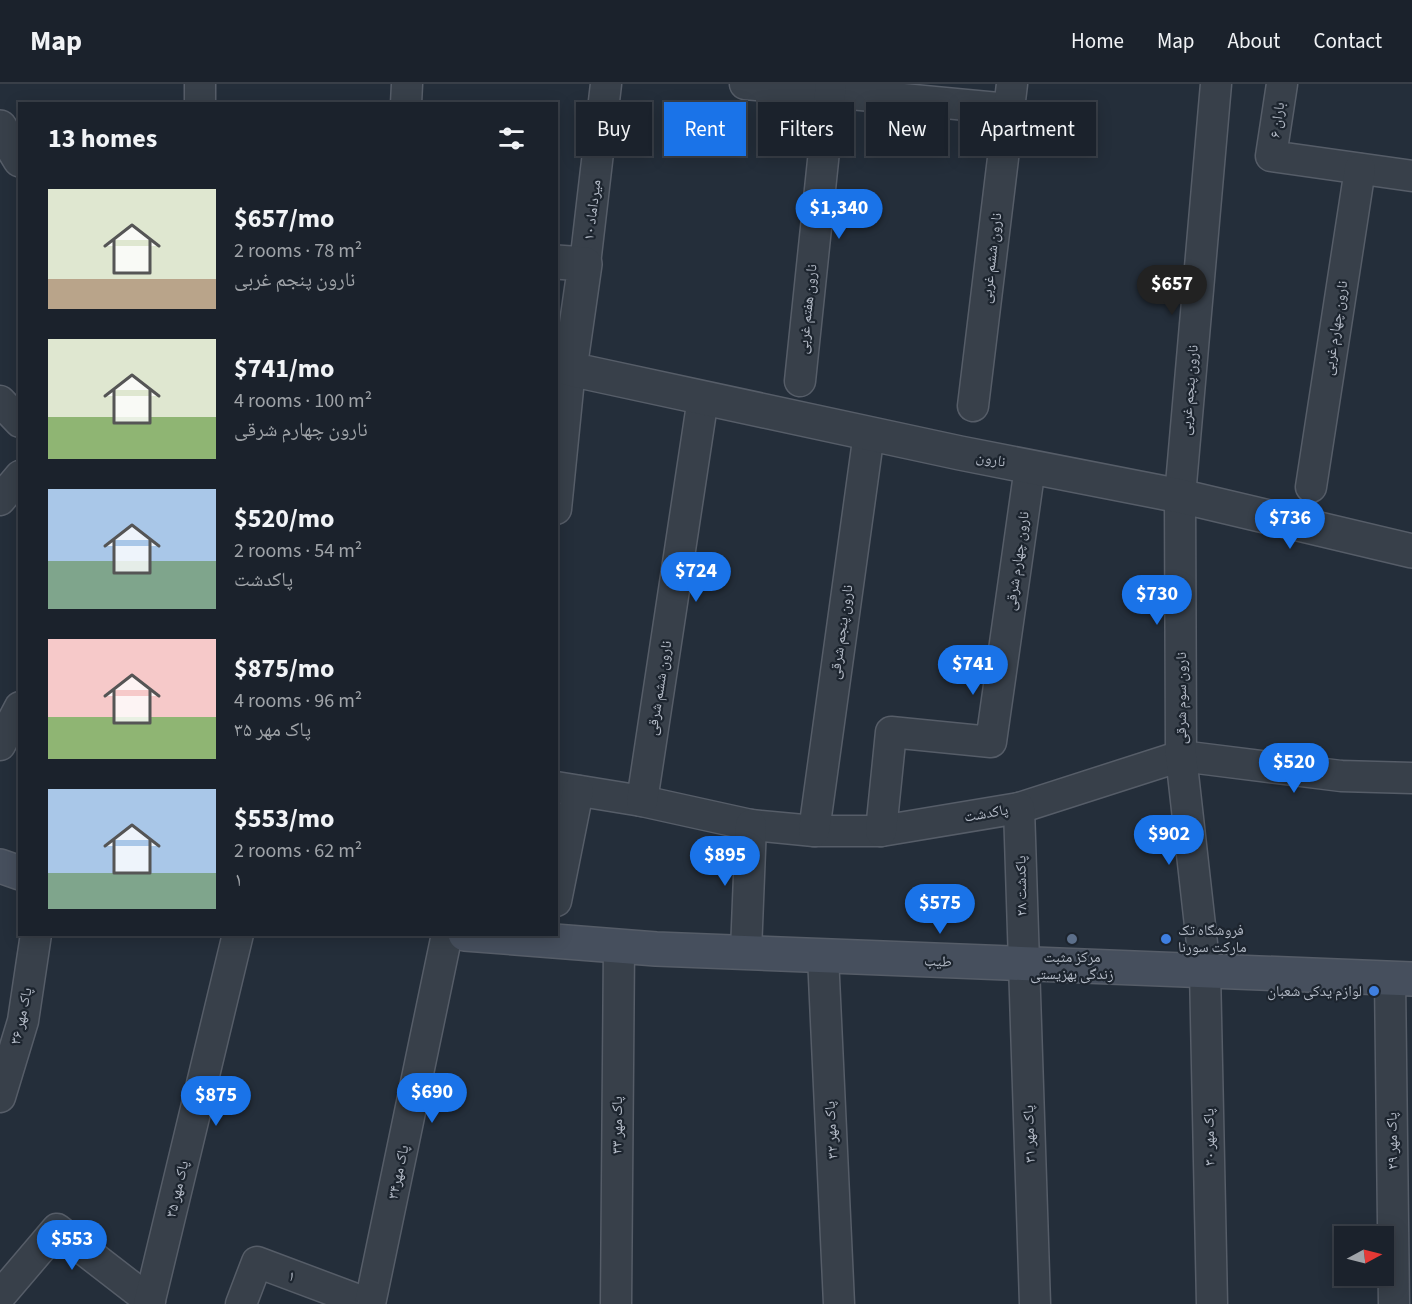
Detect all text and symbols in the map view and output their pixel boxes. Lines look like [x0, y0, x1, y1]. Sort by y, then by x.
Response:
text: Map [30, 21, 82, 61]
text: Home [1071, 26, 1124, 56]
text: Map [1157, 26, 1195, 56]
text: About [1228, 26, 1280, 56]
text: Contact [1313, 26, 1382, 56]
street label: باران ۶ [1265, 101, 1290, 139]
chip: Buy [576, 102, 652, 156]
chip: Rent [664, 102, 746, 156]
chip: Filters [758, 102, 854, 156]
chip: New [866, 102, 948, 156]
chip: Apartment [960, 102, 1096, 156]
text: 13 homes [48, 120, 157, 157]
icon: filters [495, 122, 528, 155]
street label: میرداماد ۱۰ [578, 178, 607, 242]
pin: $1,340 [790, 189, 888, 240]
text: $1,340 [810, 194, 868, 222]
text: $657/mo [234, 200, 334, 237]
street label: نارون ششم غربی [976, 211, 1007, 305]
icon: home [96, 213, 168, 285]
text: 2 rooms · 78 m² [234, 237, 362, 265]
street label: نارون هفتم غربی [792, 263, 823, 355]
pin: $657 [1136, 265, 1208, 316]
text: نارون پنجم غربی [234, 266, 355, 294]
text: $657 [1151, 270, 1193, 298]
street label: نارون چهارم غربی [1318, 279, 1353, 377]
street label: نارون پنجم غربی [1175, 344, 1204, 436]
text: $741/mo [234, 350, 334, 387]
icon: home [96, 363, 168, 435]
text: 4 rooms · 100 m² [234, 387, 372, 415]
text: نارون چهارم شرقی [234, 416, 368, 444]
street label: نارون [974, 446, 1007, 473]
pin: $736 [1254, 499, 1326, 550]
text: $520/mo [234, 500, 334, 537]
text: $736 [1269, 504, 1311, 532]
street label: نارون چهارم شرقی [1000, 510, 1035, 612]
icon: home [96, 513, 168, 585]
text: 2 rooms · 54 m² [234, 537, 362, 565]
pin: $724 [660, 552, 732, 603]
text: $724 [675, 557, 717, 585]
text: پاکدشت [234, 566, 293, 594]
pin: $730 [1121, 575, 1193, 626]
text: $730 [1136, 580, 1178, 608]
street label: نارون پنجم شرقی [824, 583, 859, 681]
street label: نارون ششم شرقی [642, 639, 677, 737]
pin: $741 [937, 645, 1009, 696]
text: $875/mo [234, 650, 334, 687]
text: $741 [952, 650, 994, 678]
street label: نارون سوم شرقی [1171, 652, 1192, 744]
icon: home [96, 663, 168, 735]
text: 4 rooms · 96 m² [234, 687, 362, 715]
text: پاک مهر ۳۵ [234, 716, 311, 744]
pin: $520 [1258, 743, 1330, 794]
text: $520 [1273, 748, 1315, 776]
street label: پاکدشت [962, 799, 1010, 828]
text: $553/mo [234, 800, 334, 837]
icon: home [96, 813, 168, 885]
pin: $902 [1133, 815, 1205, 866]
text: $902 [1148, 820, 1190, 848]
pin: $895 [689, 836, 761, 887]
text: 2 rooms · 62 m² [234, 837, 362, 865]
text: $895 [704, 841, 746, 869]
street label: پاکدشت ۲۸ [1010, 855, 1033, 917]
text: ۱ [234, 866, 243, 894]
pin: $575 [904, 884, 976, 935]
text: $575 [919, 889, 961, 917]
place label: فروشگاه تک مارکت سورنا [1178, 920, 1247, 958]
marker: مرکز مثبت زندگی بهزیستی [1065, 932, 1079, 946]
marker: فروشگاه تک مارکت سورنا [1159, 932, 1173, 946]
place label: مرکز مثبت زندگی بهزیستی [1030, 947, 1114, 985]
street label: طیب [924, 951, 952, 972]
place label: لوازم یدکی شعبان [1267, 981, 1362, 1002]
marker: لوازم یدکی شعبان [1367, 984, 1381, 998]
street label: پاک مهر ۳۶ [5, 986, 38, 1047]
pin: $690 [396, 1073, 468, 1124]
pin: $875 [180, 1076, 252, 1127]
text: $690 [411, 1078, 453, 1106]
text: $875 [195, 1081, 237, 1109]
street label: پاک مهر ۳۳ [607, 1096, 628, 1154]
street label: پاک مهر ۳۲ [819, 1101, 843, 1159]
street label: پاک مهر ۳۱ [1018, 1105, 1041, 1163]
street label: پاک مهر ۳۰ [1198, 1108, 1221, 1166]
street label: پاک مهر ۲۹ [1381, 1112, 1404, 1170]
street label: پاک مهر۳۴ [383, 1143, 414, 1201]
street label: پاک مهر ۳۵ [161, 1159, 194, 1220]
pin: $553 [36, 1220, 108, 1271]
text: $553 [51, 1225, 93, 1253]
north arrow [1334, 1226, 1394, 1286]
map controls [1334, 1226, 1394, 1286]
street label: ۱ [285, 1265, 299, 1287]

